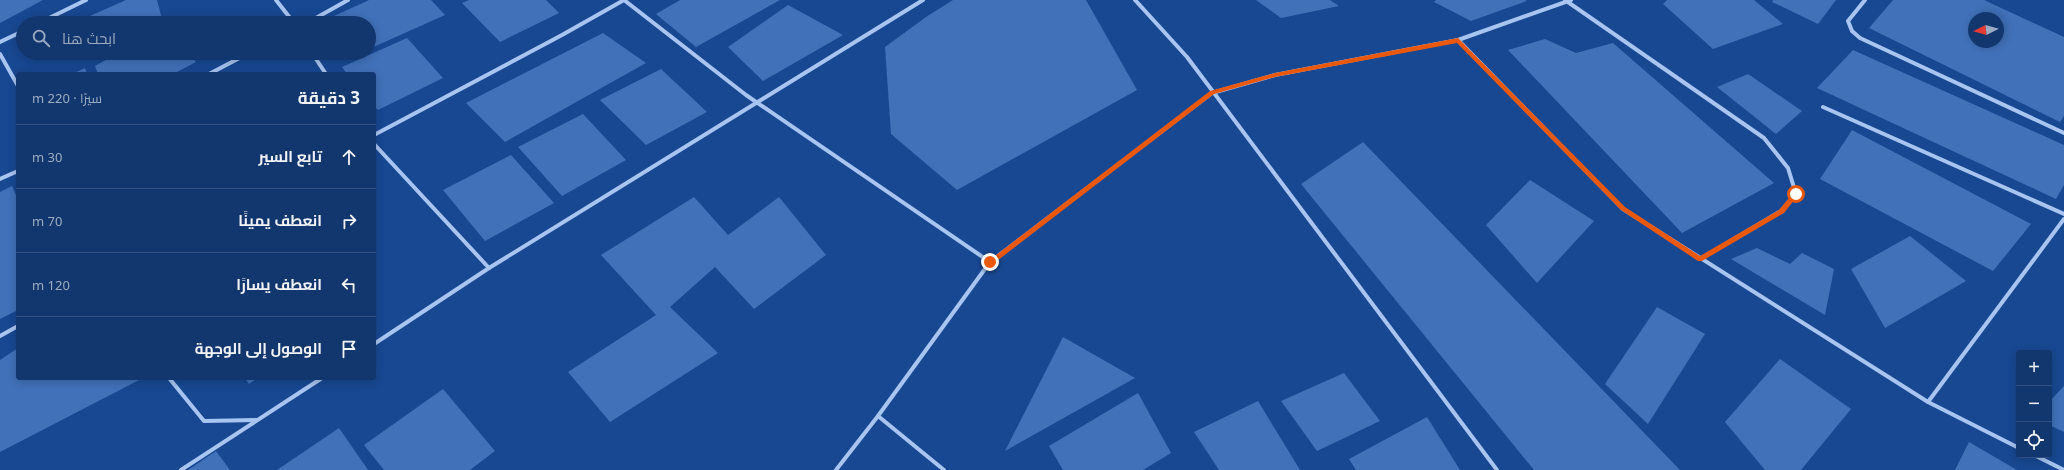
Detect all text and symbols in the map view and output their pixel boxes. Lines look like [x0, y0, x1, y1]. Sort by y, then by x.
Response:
north arrow [1968, 12, 2004, 48]
search box [16, 16, 376, 60]
icon: search [30, 27, 52, 49]
text: ابحث هنا [62, 28, 116, 48]
text: 3 دقيقة [298, 86, 360, 109]
text: سيرًا · 220 m [32, 89, 102, 107]
text: تابع السير [258, 146, 322, 166]
icon: ahead [338, 146, 360, 168]
text: 30 m [32, 148, 62, 166]
route start [1787, 185, 1805, 203]
text: انعطف يمينًا [238, 210, 322, 230]
icon: right [338, 210, 360, 232]
text: 70 m [32, 212, 62, 230]
route end [981, 253, 999, 271]
text: انعطف يسارًا [236, 274, 322, 294]
icon: left [338, 274, 360, 296]
text: 120 m [32, 276, 70, 294]
text: الوصول إلى الوجهة [195, 338, 322, 358]
icon: arrive [338, 338, 360, 360]
map controls [2016, 350, 2052, 458]
button: + [2016, 350, 2052, 386]
button: − [2016, 386, 2052, 422]
button: locate [2016, 422, 2052, 458]

